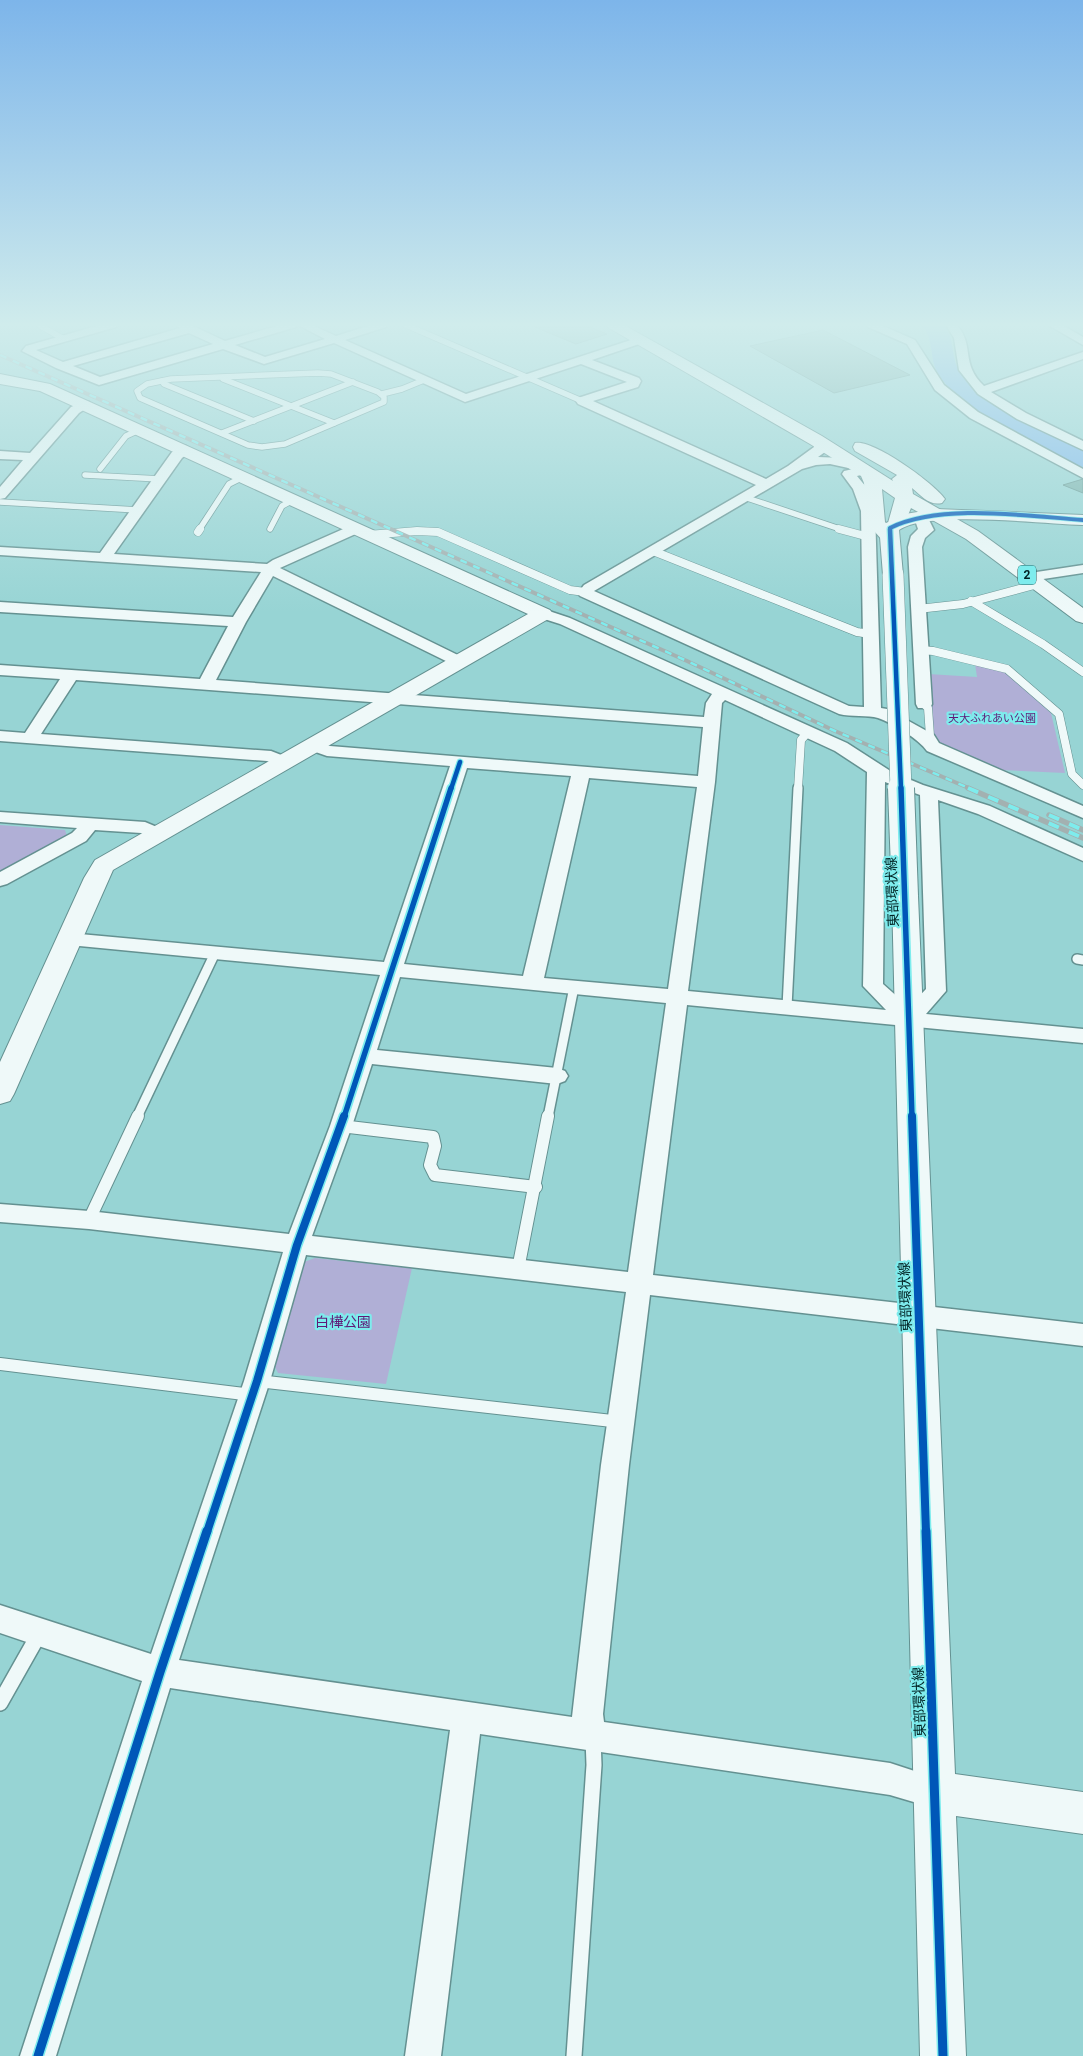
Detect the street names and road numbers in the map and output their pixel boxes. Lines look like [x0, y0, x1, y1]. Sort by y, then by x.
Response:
road number: 2 [1018, 566, 1036, 584]
street label: 東部環状線 [883, 857, 901, 927]
street label: 東部環状線 [896, 1262, 914, 1332]
street label: 東部環状線 [910, 1667, 928, 1737]

